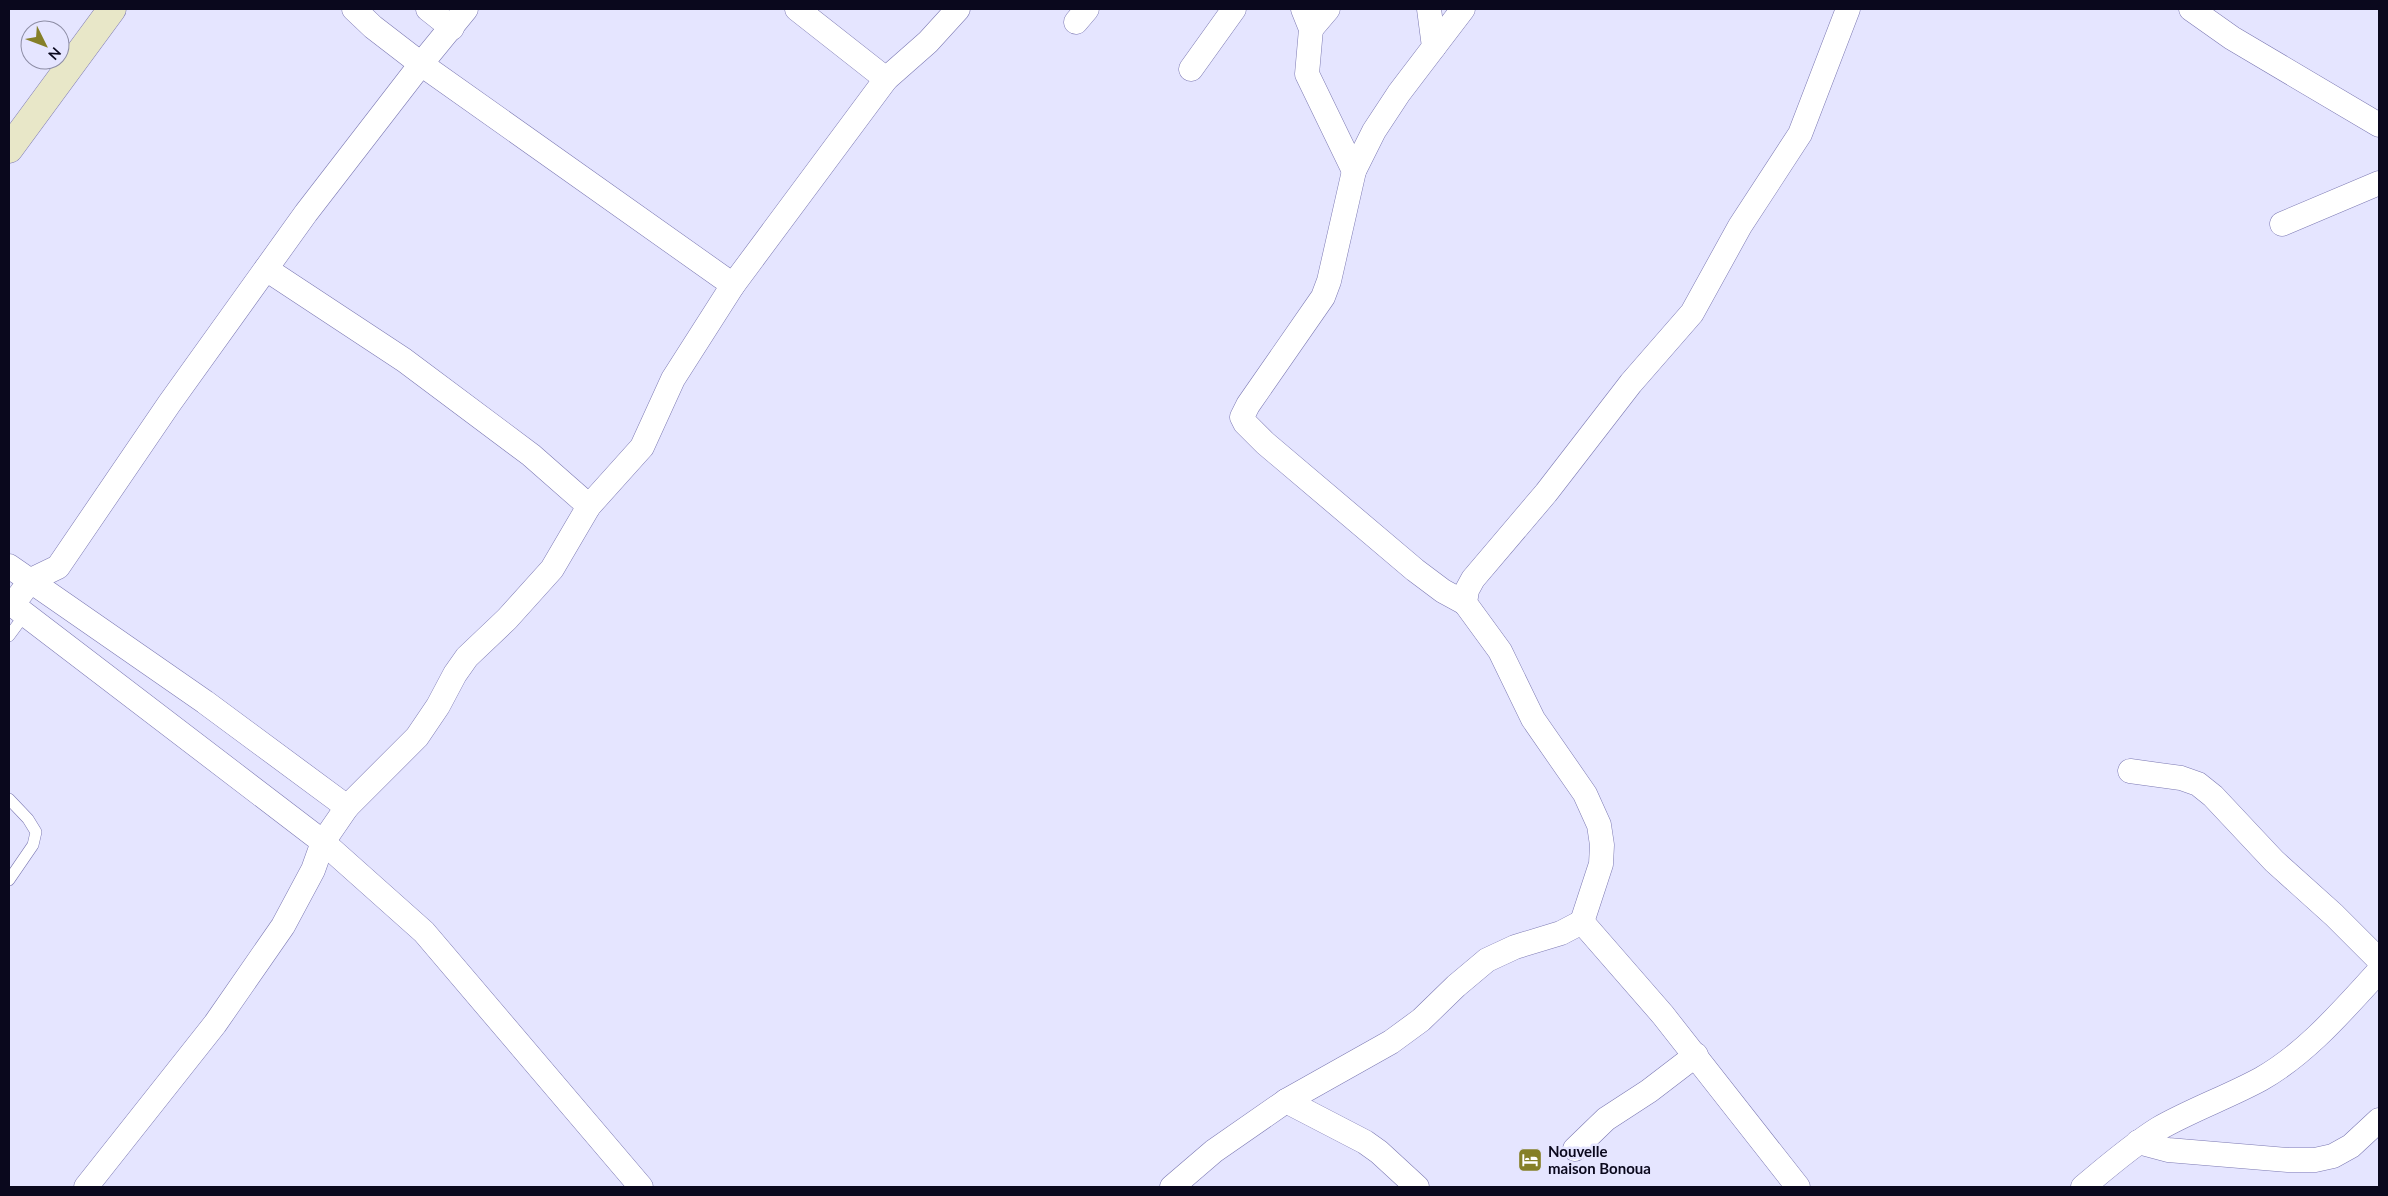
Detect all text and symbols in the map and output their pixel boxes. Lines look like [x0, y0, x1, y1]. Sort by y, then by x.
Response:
north arrow [20, 20, 70, 70]
text: N [45, 44, 65, 64]
place label: Nouvelle maison Bonoua [1548, 1142, 1651, 1177]
hotel icon: Nouvelle maison Bonoua [1517, 1147, 1543, 1173]

